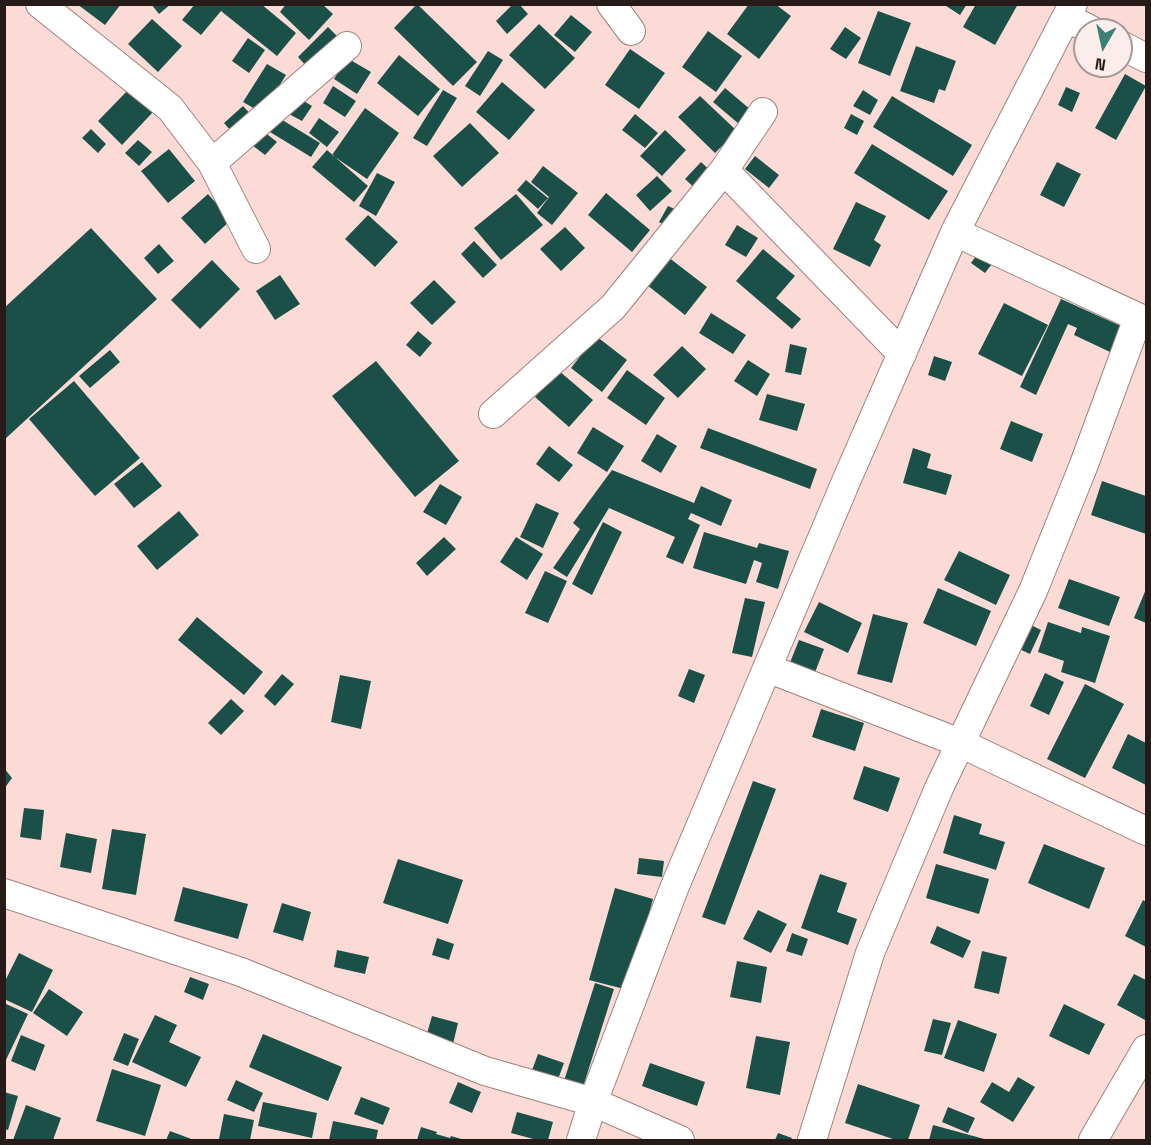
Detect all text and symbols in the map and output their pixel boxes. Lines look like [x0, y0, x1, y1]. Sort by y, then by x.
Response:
north arrow [1073, 18, 1133, 78]
text: N [1093, 53, 1107, 76]

